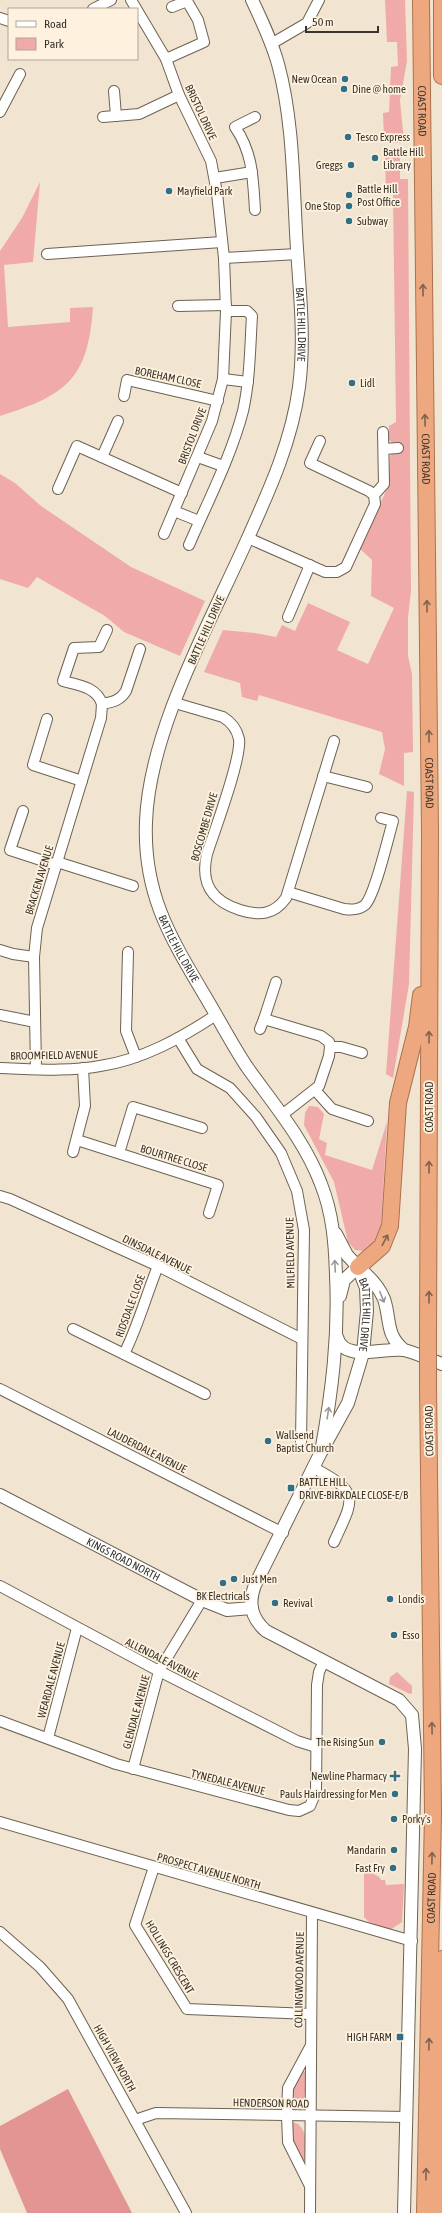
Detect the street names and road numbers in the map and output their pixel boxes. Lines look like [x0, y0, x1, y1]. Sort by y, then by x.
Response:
street label: BRISTOL DRIVE [183, 83, 219, 142]
street label: COAST ROAD [416, 85, 428, 137]
street label: BATTLE HILL DRIVE [294, 287, 308, 362]
street label: BOREHAM CLOSE [134, 364, 202, 390]
street label: BRISTOL DRIVE [176, 406, 208, 466]
street label: COAST ROAD [420, 433, 432, 485]
street label: BATTLE HILL DRIVE [185, 593, 227, 666]
street label: COAST ROAD [423, 757, 436, 808]
street label: BOSCOMBE DRIVE [188, 791, 220, 863]
street label: BRACKEN AVENUE [23, 844, 55, 916]
street label: BATTLE HILL DRIVE [156, 913, 202, 984]
street label: BROOMFIELD AVENUE [10, 1048, 98, 1062]
street label: COAST ROAD [423, 1082, 435, 1132]
street label: BOURTREE CLOSE [139, 1142, 209, 1174]
street label: MILFIELD AVENUE [283, 1217, 297, 1289]
street label: DINSDALE AVENUE [121, 1232, 194, 1276]
street label: RIDSDALE CLOSE [113, 1273, 147, 1339]
street label: BATTLE HILL DRIVE [357, 1276, 373, 1352]
street label: COAST ROAD [423, 1405, 435, 1457]
street label: LAUDERDALE AVENUE [105, 1425, 189, 1475]
street label: KINGS ROAD NORTH [85, 1535, 162, 1583]
street label: ALLENDALE AVENUE [124, 1635, 201, 1683]
street label: WEARDALE AVENUE [35, 1640, 67, 1719]
street label: GLENDALE AVENUE [120, 1673, 152, 1750]
street label: TYNEDALE AVENUE [190, 1767, 267, 1797]
street label: PROSPECT AVENUE NORTH [156, 1850, 262, 1892]
street label: COAST ROAD [425, 1872, 438, 1924]
street label: HOLLINGS CRESCENT [143, 1918, 197, 1996]
street label: COLLINGWOOD AVENUE [292, 1932, 306, 2028]
street label: HIGH VIEW NORTH [92, 2022, 138, 2094]
street label: HENDERSON ROAD [233, 2096, 309, 2110]

